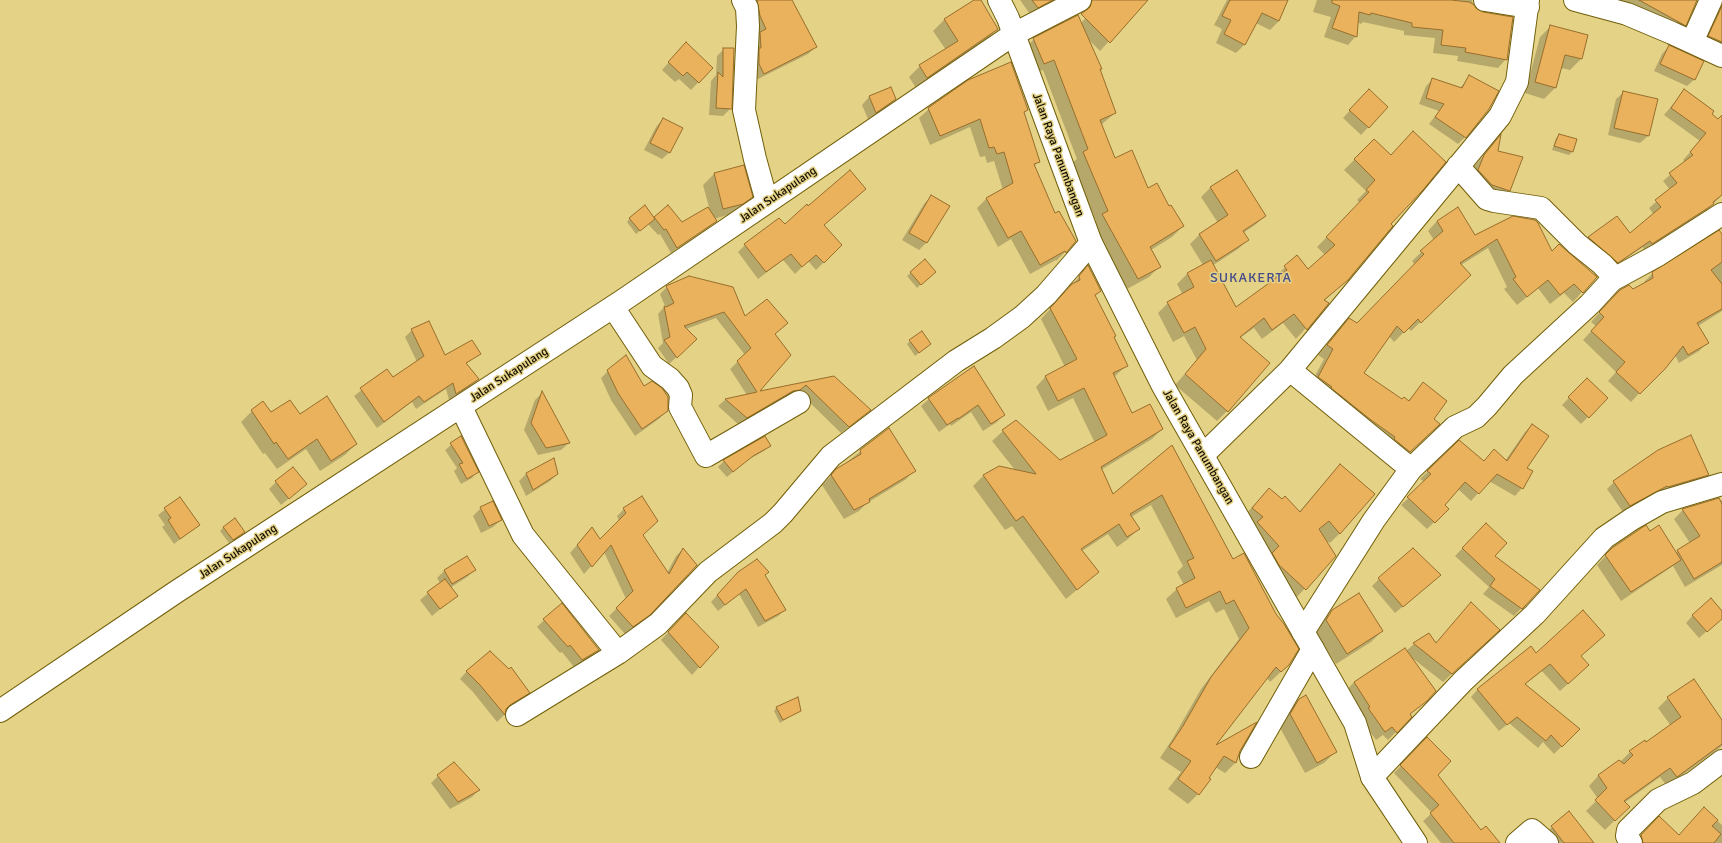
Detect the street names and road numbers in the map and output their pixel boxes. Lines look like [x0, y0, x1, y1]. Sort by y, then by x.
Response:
street label: Jalan Raya Panumbangan [1029, 91, 1087, 219]
street label: Jalan Sukapulang [736, 164, 820, 226]
street label: Jalan Sukapulang [467, 344, 551, 406]
street label: Jalan Raya Panumbangan [1159, 387, 1237, 507]
street label: Jalan Sukapulang [196, 521, 280, 583]

